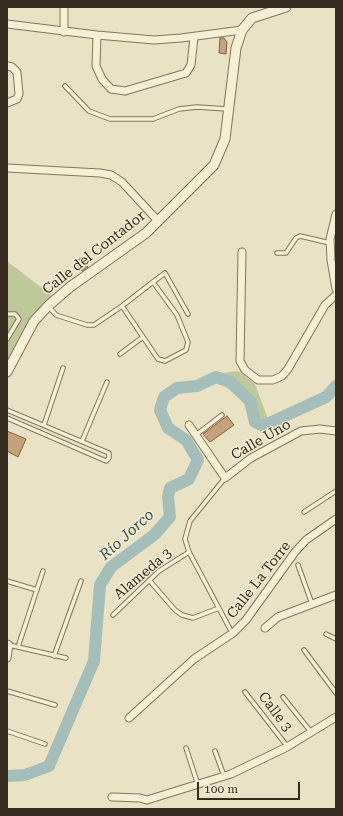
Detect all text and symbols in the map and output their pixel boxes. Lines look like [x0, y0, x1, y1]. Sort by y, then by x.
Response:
street label: Calle del Contador [39, 208, 149, 298]
street label: Calle Uno [228, 416, 294, 464]
water label: Río Jorco [96, 506, 158, 564]
street label: Calle La Torre [224, 538, 294, 622]
street label: Alameda 3 [111, 545, 175, 603]
street label: Calle 3 [255, 689, 295, 735]
scale bar [199, 774, 302, 800]
text: 100 m [204, 782, 238, 796]

